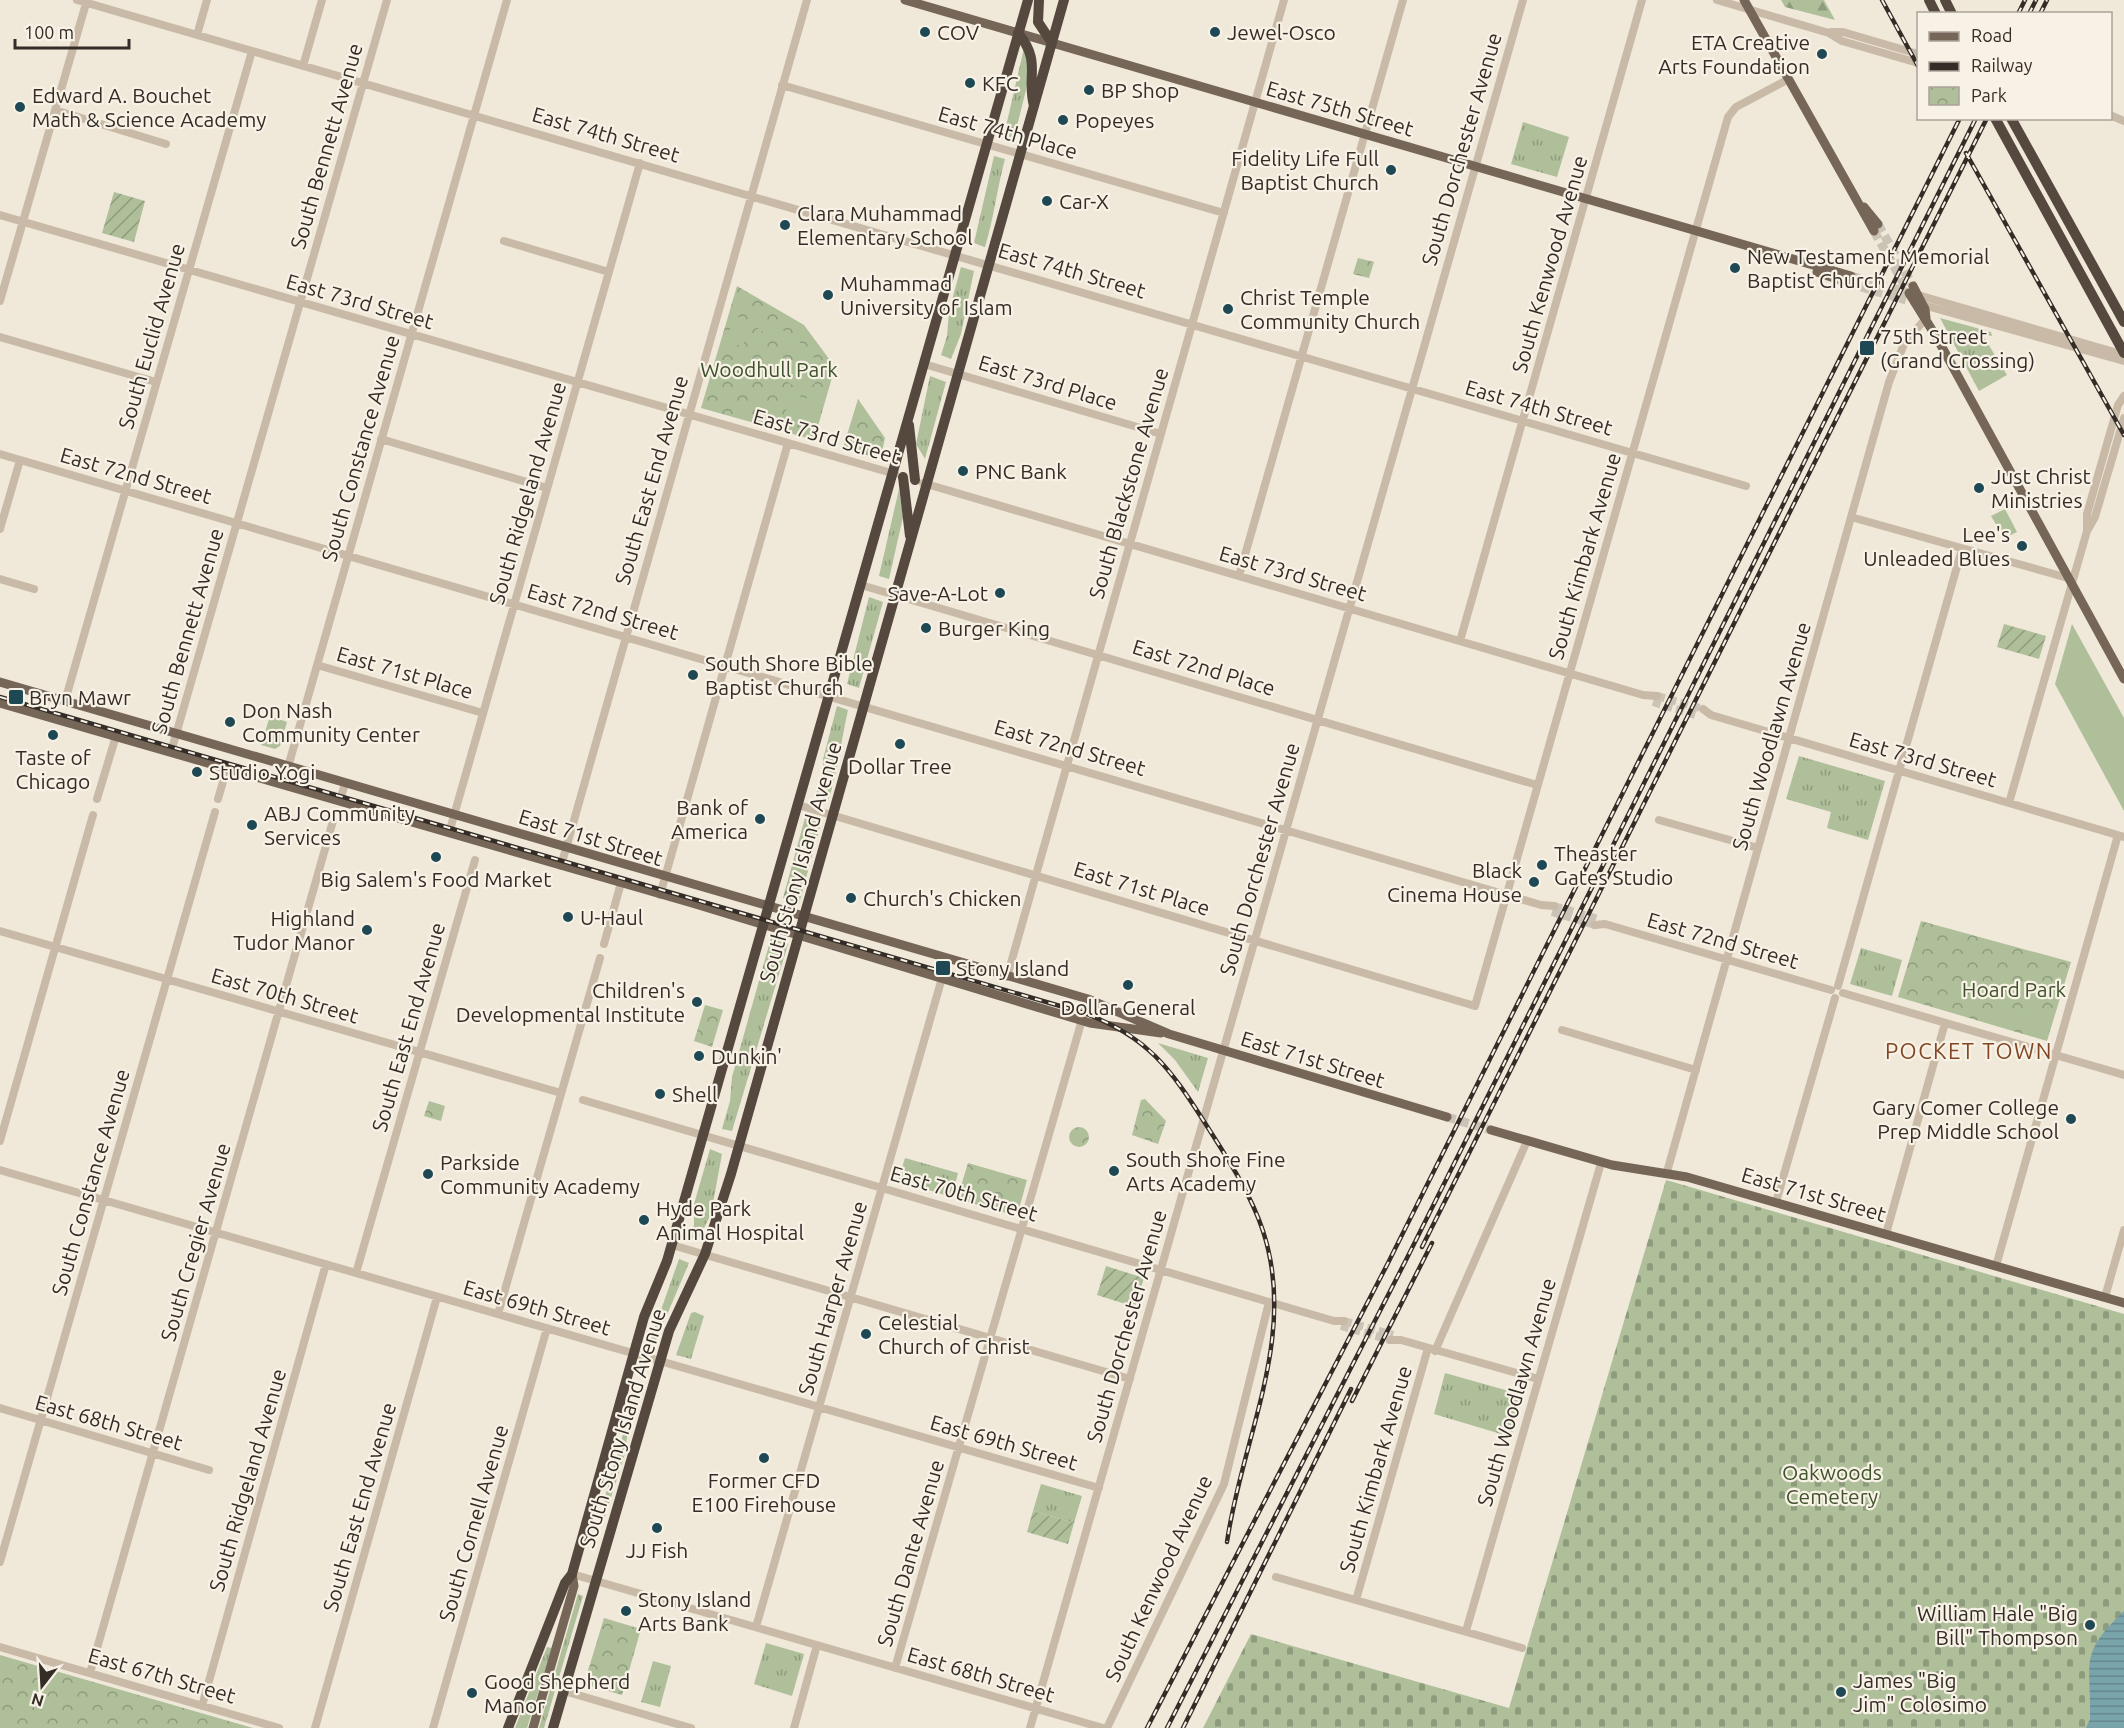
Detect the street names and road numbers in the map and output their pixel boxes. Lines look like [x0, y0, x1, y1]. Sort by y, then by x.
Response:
street label: South Dorchester Avenue [1416, 30, 1506, 268]
street label: South Bennett Avenue [285, 40, 367, 252]
street label: East 75th Street [1264, 76, 1416, 140]
street label: East 74th Place [936, 101, 1080, 163]
street label: East 74th Street [530, 102, 682, 166]
street label: South Kenwood Avenue [1506, 152, 1592, 376]
street label: East 74th Street [996, 238, 1148, 302]
street label: South Euclid Avenue [113, 240, 189, 432]
street label: East 73rd Street [284, 269, 436, 333]
street label: South Constance Avenue [316, 332, 404, 564]
street label: East 73rd Place [976, 350, 1120, 414]
street label: South Blackstone Avenue [1084, 365, 1172, 601]
street label: South East End Avenue [610, 373, 692, 587]
street label: East 74th Street [1463, 375, 1615, 439]
street label: South Ridgeland Avenue [484, 379, 570, 607]
street label: East 73rd Street [751, 404, 903, 468]
street label: East 72nd Street [58, 442, 214, 508]
street label: South Kimbark Avenue [1543, 450, 1625, 662]
street label: South Bennett Avenue [146, 525, 228, 737]
street label: East 73rd Street [1217, 541, 1369, 605]
street label: East 72nd Street [525, 578, 681, 644]
street label: South Woodlawn Avenue [1727, 619, 1815, 853]
street label: East 72nd Place [1130, 634, 1278, 700]
street label: East 71st Place [334, 641, 476, 703]
street label: East 72nd Street [992, 714, 1148, 780]
street label: East 73rd Street [1847, 727, 1999, 791]
street label: South Stony Island Avenue [754, 739, 846, 985]
street label: South Dorchester Avenue [1214, 740, 1304, 978]
street label: East 71st Street [516, 804, 666, 870]
street label: East 71st Place [1071, 856, 1213, 920]
street label: East 72nd Street [1645, 907, 1801, 973]
street label: South East End Avenue [367, 920, 449, 1134]
street label: East 70th Street [209, 963, 361, 1027]
street label: East 71st Street [1238, 1026, 1388, 1092]
street label: South Constance Avenue [46, 1066, 134, 1298]
street label: South Cregier Avenue [155, 1140, 235, 1344]
street label: East 70th Street [888, 1161, 1040, 1225]
street label: East 71st Street [1739, 1162, 1889, 1226]
street label: South Harper Avenue [793, 1198, 871, 1398]
street label: South Dorchester Avenue [1081, 1207, 1171, 1445]
street label: East 69th Street [461, 1275, 613, 1339]
street label: South Woodlawn Avenue [1472, 1275, 1560, 1509]
street label: South Stony Island Avenue [574, 1305, 670, 1551]
street label: South Kimbark Avenue [1334, 1363, 1416, 1575]
street label: South Ridgeland Avenue [204, 1366, 290, 1594]
street label: East 68th Street [33, 1390, 185, 1454]
street label: South East End Avenue [318, 1400, 400, 1614]
street label: East 69th Street [928, 1410, 1080, 1474]
street label: South Cornell Avenue [433, 1422, 513, 1624]
street label: South Dante Avenue [872, 1457, 948, 1649]
street label: South Kenwood Avenue [1100, 1471, 1216, 1685]
street label: East 68th Street [905, 1642, 1057, 1706]
street label: East 67th Street [86, 1643, 238, 1707]

